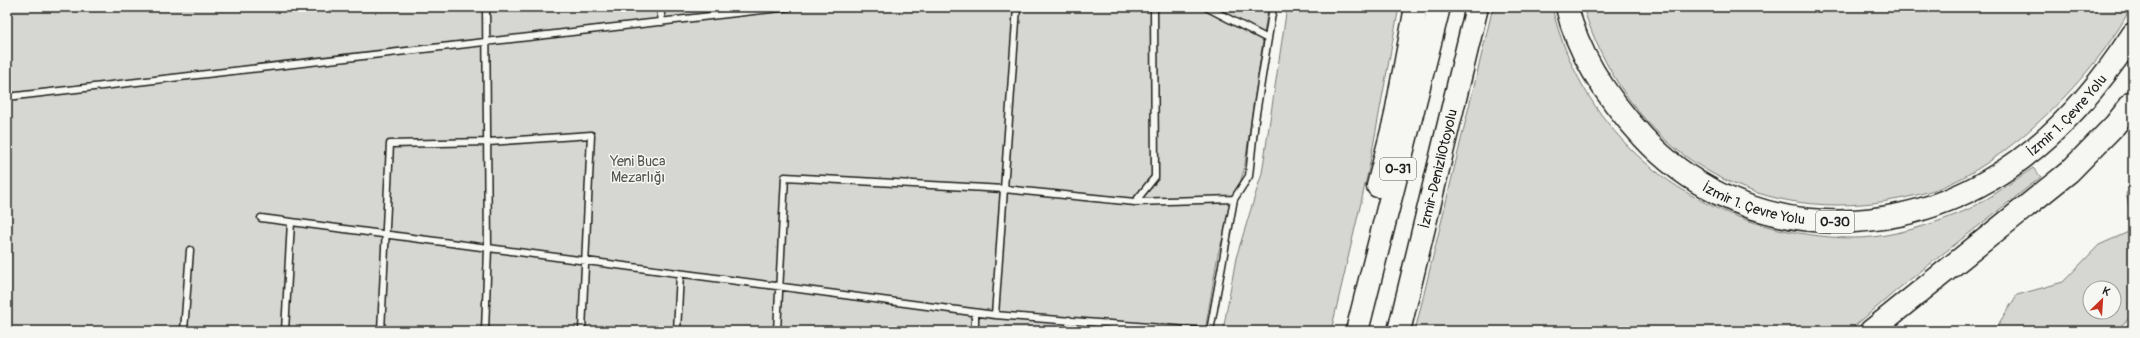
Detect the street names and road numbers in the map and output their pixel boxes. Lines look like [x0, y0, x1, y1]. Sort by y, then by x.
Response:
street label: İzmir 1. Çevre Yolu [2024, 71, 2110, 160]
street label: İzmir-DenizliOtoyolu [1416, 107, 1461, 230]
road number: O-31 [1380, 158, 1416, 180]
street label: İzmir 1. Çevre Yolu [1700, 178, 1806, 228]
road number: O-30 [1816, 211, 1854, 233]

